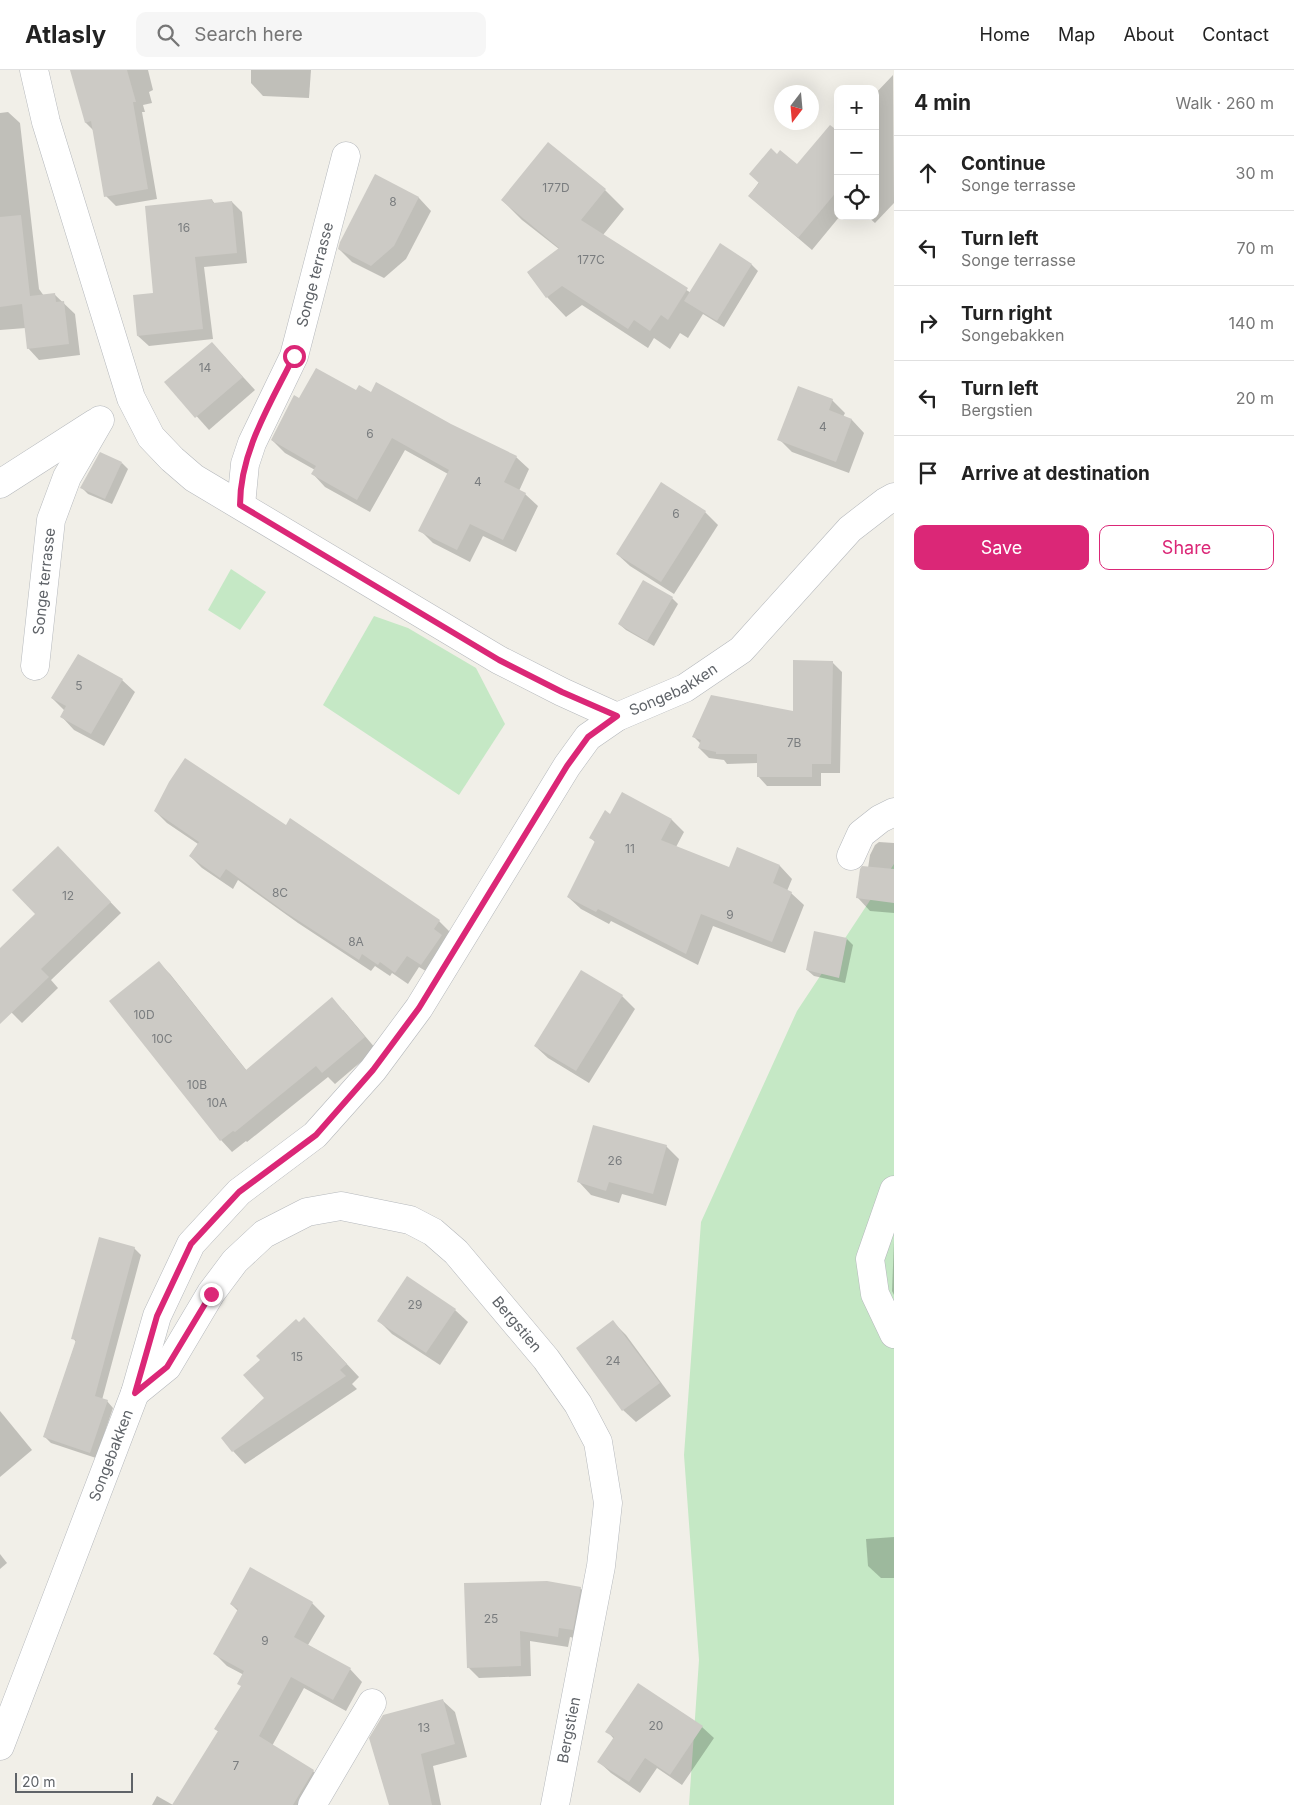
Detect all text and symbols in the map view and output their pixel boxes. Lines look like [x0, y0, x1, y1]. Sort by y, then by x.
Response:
search box [136, 12, 486, 57]
text: Atlasly [25, 20, 106, 49]
icon: search [154, 21, 182, 49]
text: Search here [194, 23, 303, 46]
text: Home [980, 24, 1030, 45]
text: Map [1058, 24, 1095, 45]
text: About [1123, 24, 1174, 45]
text: Contact [1202, 24, 1269, 45]
north arrow [774, 85, 819, 130]
map controls [834, 85, 879, 220]
button: + [834, 85, 879, 130]
text: 4 min [914, 90, 971, 115]
text: Walk · 260 m [1176, 93, 1274, 113]
button: − [834, 130, 879, 175]
text: Continue [961, 152, 1046, 175]
icon: ahead [914, 159, 942, 187]
text: 30 m [1236, 163, 1274, 183]
button: locate [834, 175, 879, 220]
text: Songe terrasse [961, 175, 1076, 195]
house number: 177D [542, 180, 570, 195]
house number: 8 [389, 194, 397, 209]
house number: 16 [178, 220, 190, 235]
street label: Songe terrasse [292, 220, 337, 329]
text: Turn left [961, 227, 1039, 250]
icon: left [914, 234, 942, 262]
text: 70 m [1237, 238, 1274, 258]
text: Songe terrasse [961, 250, 1076, 270]
house number: 177C [577, 252, 605, 267]
text: Turn right [961, 302, 1052, 325]
icon: right [914, 309, 942, 337]
text: 140 m [1229, 313, 1274, 333]
text: Songebakken [961, 325, 1064, 345]
route start [283, 345, 306, 368]
house number: 14 [199, 360, 212, 375]
text: Turn left [961, 377, 1039, 400]
icon: left [914, 384, 942, 412]
text: 20 m [1236, 388, 1274, 408]
text: Bergstien [961, 400, 1033, 420]
house number: 4 [819, 419, 827, 434]
house number: 6 [366, 426, 374, 441]
icon: arrive [914, 459, 942, 487]
text: Arrive at destination [961, 462, 1150, 485]
house number: 4 [474, 474, 482, 489]
house number: 6 [672, 506, 680, 521]
button: Save [914, 525, 1089, 570]
button: Share [1099, 525, 1274, 570]
street label: Songe terrasse [28, 527, 59, 636]
street label: Songebakken [626, 659, 721, 720]
house number: 5 [75, 678, 83, 693]
house number: 7B [787, 735, 801, 750]
house number: 11 [625, 841, 635, 856]
house number: 8C [272, 885, 288, 900]
house number: 12 [62, 888, 74, 903]
house number: 9 [726, 907, 734, 922]
house number: 8A [348, 934, 364, 949]
house number: 10D [133, 1007, 155, 1022]
house number: 10C [151, 1031, 173, 1046]
house number: 10B [187, 1077, 207, 1092]
house number: 10A [207, 1095, 227, 1110]
house number: 26 [608, 1153, 622, 1168]
route end [200, 1283, 223, 1306]
street label: Bergstien [488, 1292, 546, 1356]
house number: 29 [408, 1297, 422, 1312]
house number: 15 [291, 1349, 303, 1364]
house number: 24 [606, 1353, 621, 1368]
street label: Songebakken [84, 1407, 137, 1504]
house number: 25 [484, 1611, 498, 1626]
house number: 9 [261, 1633, 269, 1648]
street label: Bergstien [553, 1695, 584, 1765]
house number: 20 [649, 1718, 663, 1733]
house number: 13 [418, 1720, 430, 1735]
house number: 7 [233, 1758, 240, 1773]
scale bar [15, 1770, 132, 1793]
text: 20 m [22, 1773, 56, 1790]

